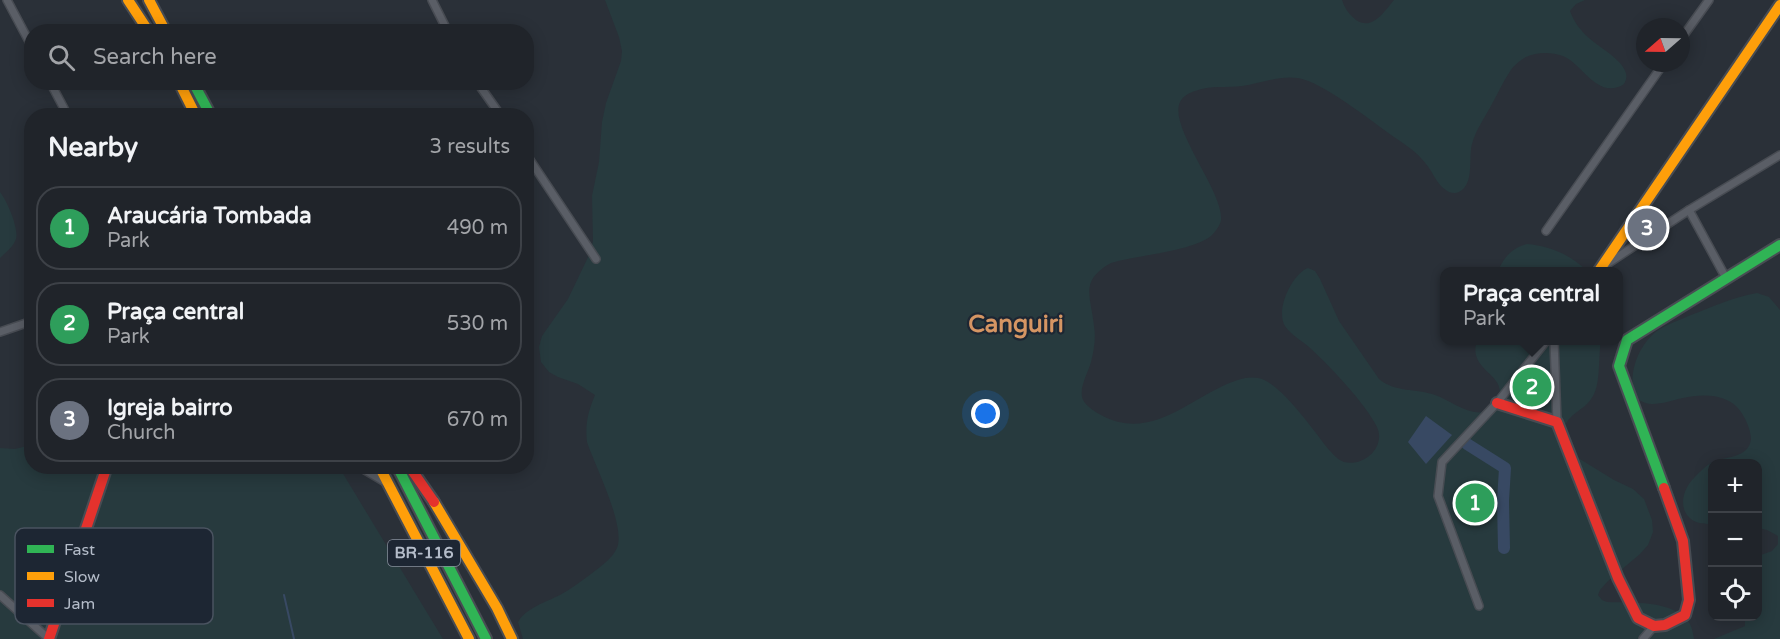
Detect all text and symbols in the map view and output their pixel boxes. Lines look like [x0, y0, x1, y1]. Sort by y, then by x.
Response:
north arrow [1636, 18, 1690, 72]
search box [24, 24, 534, 90]
icon: search [45, 41, 78, 74]
text: Search here [93, 44, 217, 70]
text: Nearby [48, 132, 138, 163]
text: 3 results [430, 135, 510, 159]
text: Araucária Tombada [107, 203, 312, 229]
pin: 3 [1628, 206, 1666, 250]
text: 1 [63, 216, 76, 240]
text: 490 m [447, 216, 508, 240]
text: Park [107, 229, 150, 253]
popup [1440, 267, 1623, 345]
text: Praça central [1463, 281, 1600, 307]
text: Praça central [107, 299, 244, 325]
text: Park [1463, 307, 1506, 331]
district label: Canguiri [968, 310, 1064, 339]
text: 2 [63, 312, 76, 336]
text: 530 m [447, 312, 508, 336]
text: Park [107, 325, 150, 349]
pin: 2 [1512, 364, 1552, 410]
text: Igreja bairro [107, 395, 233, 421]
your location [971, 399, 1000, 428]
text: 3 [63, 408, 76, 432]
text: 670 m [447, 408, 508, 432]
text: Church [107, 421, 175, 445]
map controls [1708, 459, 1762, 621]
button: + [1708, 459, 1762, 513]
pin: 1 [1456, 480, 1494, 526]
button: − [1708, 513, 1762, 567]
legend [15, 528, 213, 624]
text: Fast [64, 540, 95, 560]
road number: BR-116 [388, 540, 460, 566]
text: Slow [64, 567, 100, 587]
button: locate [1708, 567, 1762, 621]
text: Jam [64, 594, 95, 614]

